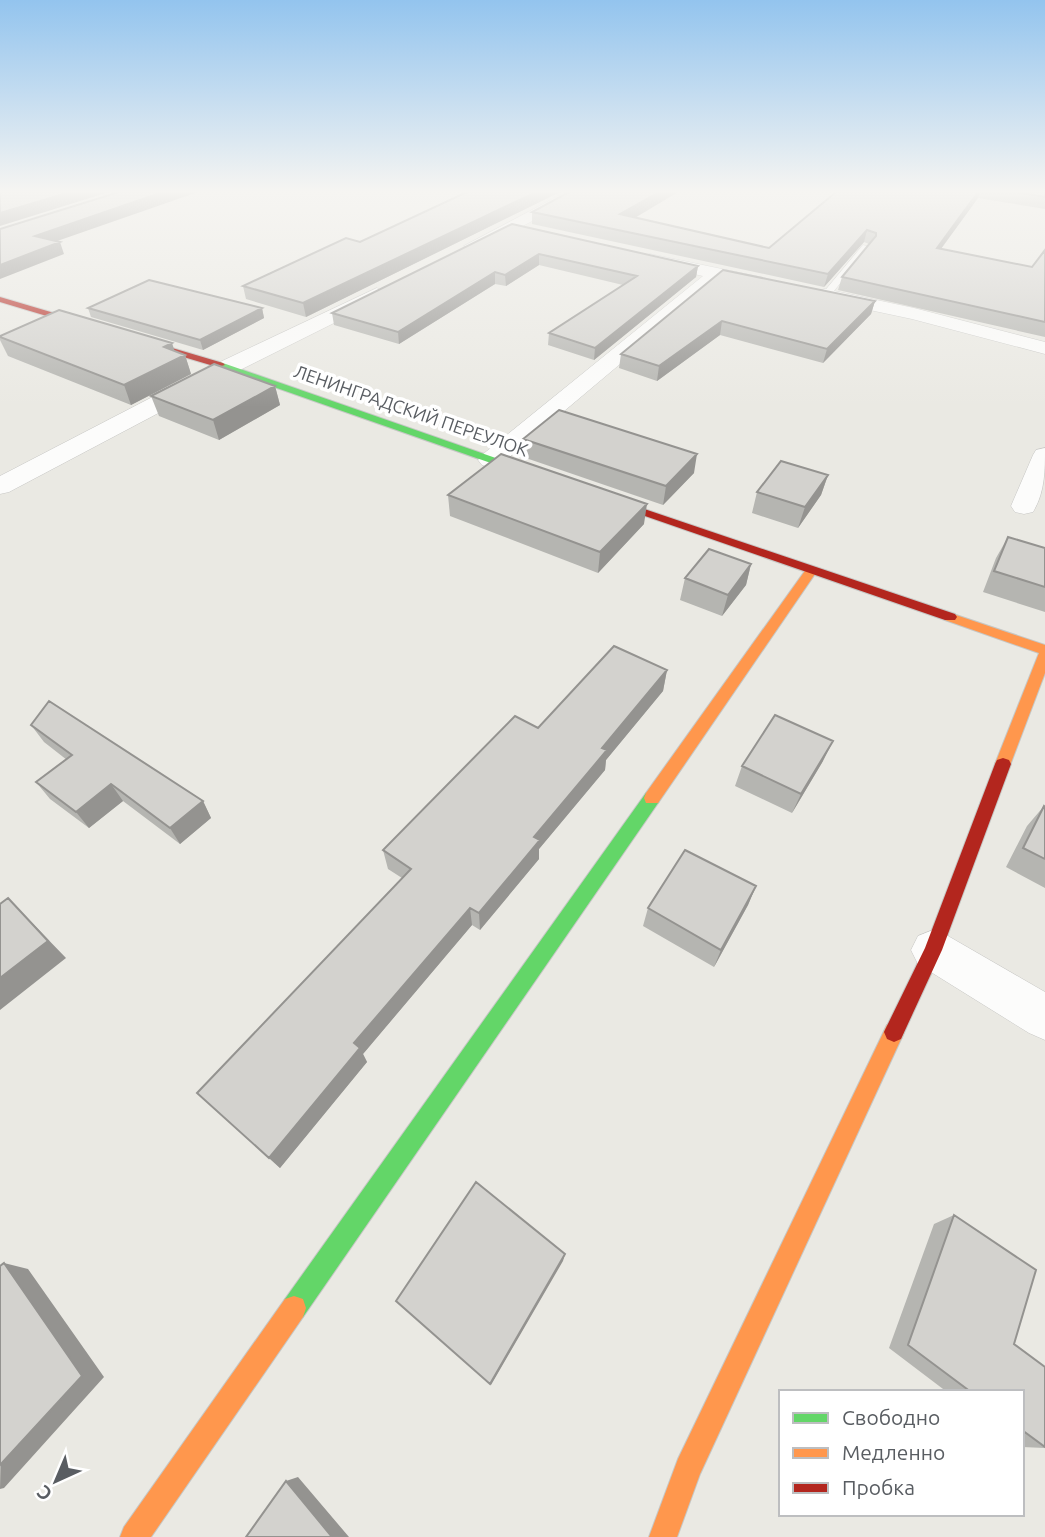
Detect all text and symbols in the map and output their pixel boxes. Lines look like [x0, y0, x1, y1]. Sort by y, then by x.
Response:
street label: ЛЕНИНГРАДСКИЙ ПЕРЕУЛОК [292, 361, 531, 460]
legend [779, 1390, 1024, 1516]
text: Свободно [842, 1405, 940, 1429]
text: Медленно [842, 1440, 945, 1464]
north arrow [21, 1446, 91, 1516]
text: Пробка [842, 1475, 915, 1499]
text: С [32, 1481, 56, 1505]

